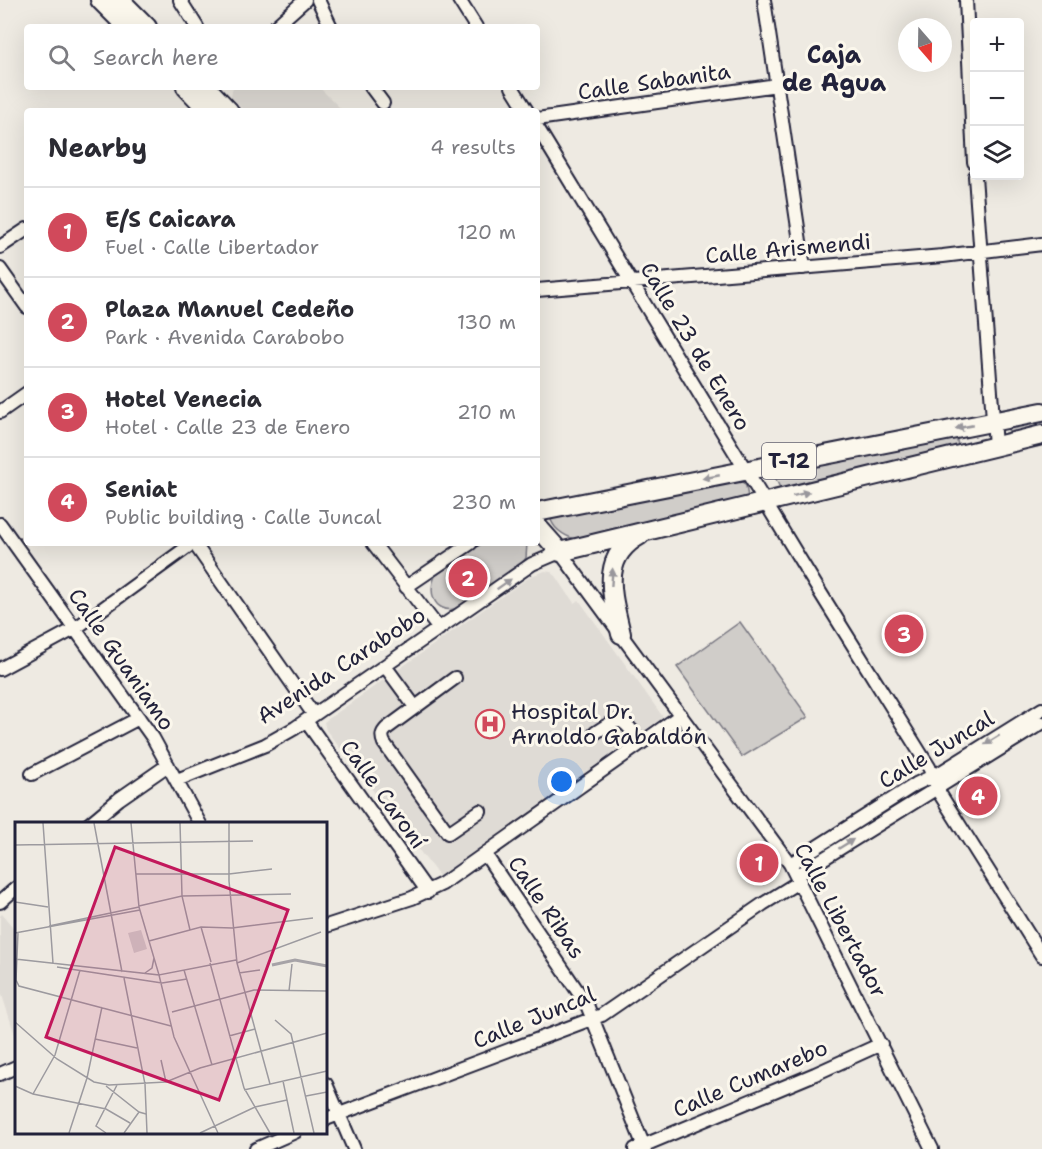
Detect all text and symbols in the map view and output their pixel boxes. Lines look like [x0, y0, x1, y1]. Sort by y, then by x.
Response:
north arrow [898, 18, 952, 72]
map controls [970, 18, 1024, 180]
button: + [970, 18, 1024, 72]
search box [24, 24, 540, 90]
district label: Caja de Agua [782, 39, 887, 99]
icon: search [45, 41, 78, 74]
text: Search here [93, 43, 219, 72]
street label: Calle Sabanita [576, 56, 733, 107]
button: − [970, 72, 1024, 126]
button: layers [970, 126, 1024, 180]
text: Nearby [48, 130, 147, 165]
text: 4 results [430, 134, 516, 160]
text: E/S Caicara [105, 205, 236, 234]
text: 1 [63, 219, 72, 245]
text: 120 m [457, 219, 516, 245]
street label: Calle Arismendi [704, 227, 872, 270]
text: Fuel · Calle Libertador [105, 234, 319, 260]
street label: Calle 23 de Enero [634, 257, 757, 436]
text: Plaza Manuel Cedeño [105, 295, 354, 324]
text: 2 [61, 309, 75, 335]
text: 130 m [457, 309, 516, 335]
text: Park · Avenida Carabobo [105, 324, 345, 350]
text: Hotel Venecia [105, 385, 262, 414]
text: 3 [61, 399, 75, 425]
text: 210 m [457, 399, 516, 425]
text: Hotel · Calle 23 de Enero [105, 414, 350, 440]
one-way arrow [954, 423, 973, 432]
road number: T-12 [762, 443, 816, 479]
one-way arrow [701, 473, 720, 482]
text: Seniat [105, 475, 177, 504]
one-way arrow [791, 488, 810, 498]
text: 4 [61, 489, 75, 515]
text: 230 m [451, 489, 516, 515]
text: Public building · Calle Juncal [105, 504, 382, 530]
pin: 2 [448, 556, 488, 600]
one-way arrow [607, 567, 617, 586]
one-way arrow [495, 578, 511, 590]
street label: Calle Guaniamo [62, 582, 182, 736]
street label: Avenida Carabobo [252, 600, 431, 731]
pin: 3 [884, 612, 924, 656]
place label: Hospital Dr. Arnoldo Gabaldón [511, 697, 707, 751]
street label: Calle Juncal [873, 703, 1000, 795]
hospital icon: Hospital Dr. Arnoldo Gabaldón [474, 708, 506, 740]
street label: Calle Caroní [334, 734, 433, 855]
one-way arrow [985, 734, 1001, 746]
your location [547, 767, 576, 796]
pin: 4 [958, 774, 998, 818]
inset map [15, 822, 327, 1134]
street label: Calle Libertador [787, 838, 894, 1003]
one-way arrow [838, 838, 854, 849]
pin: 1 [740, 840, 778, 886]
street label: Calle Ribas [501, 850, 592, 964]
street label: Calle Juncal [469, 980, 600, 1055]
street label: Calle Cumarebo [668, 1033, 832, 1124]

